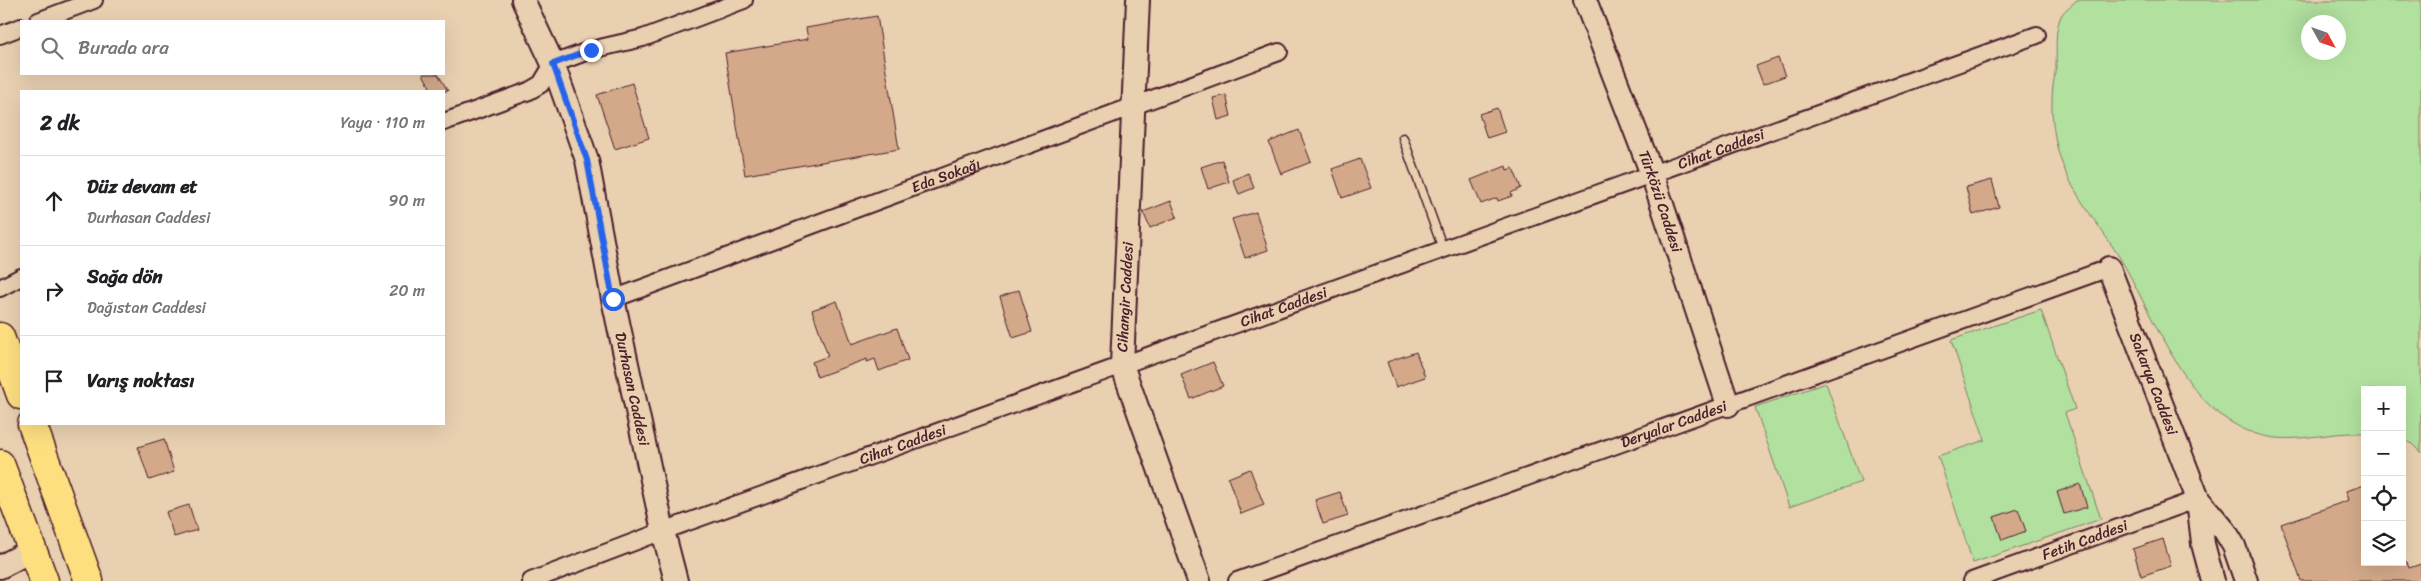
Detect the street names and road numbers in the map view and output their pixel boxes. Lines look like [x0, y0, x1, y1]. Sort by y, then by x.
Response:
street label: Cihat Caddesi [1674, 121, 1769, 177]
street label: Türközü Caddesi [1631, 146, 1690, 257]
street label: Eda Sokağı [908, 151, 984, 200]
street label: Cihangir Caddesi [1109, 240, 1141, 353]
street label: Cihat Caddesi [1236, 279, 1332, 335]
street label: Sakarya Caddesi [2122, 328, 2186, 440]
street label: Durhasan Caddesi [607, 330, 657, 449]
street label: Deryalar Caddesi [1617, 393, 1731, 455]
street label: Cihat Caddesi [856, 417, 951, 472]
street label: Fetih Caddesi [2038, 512, 2132, 568]

